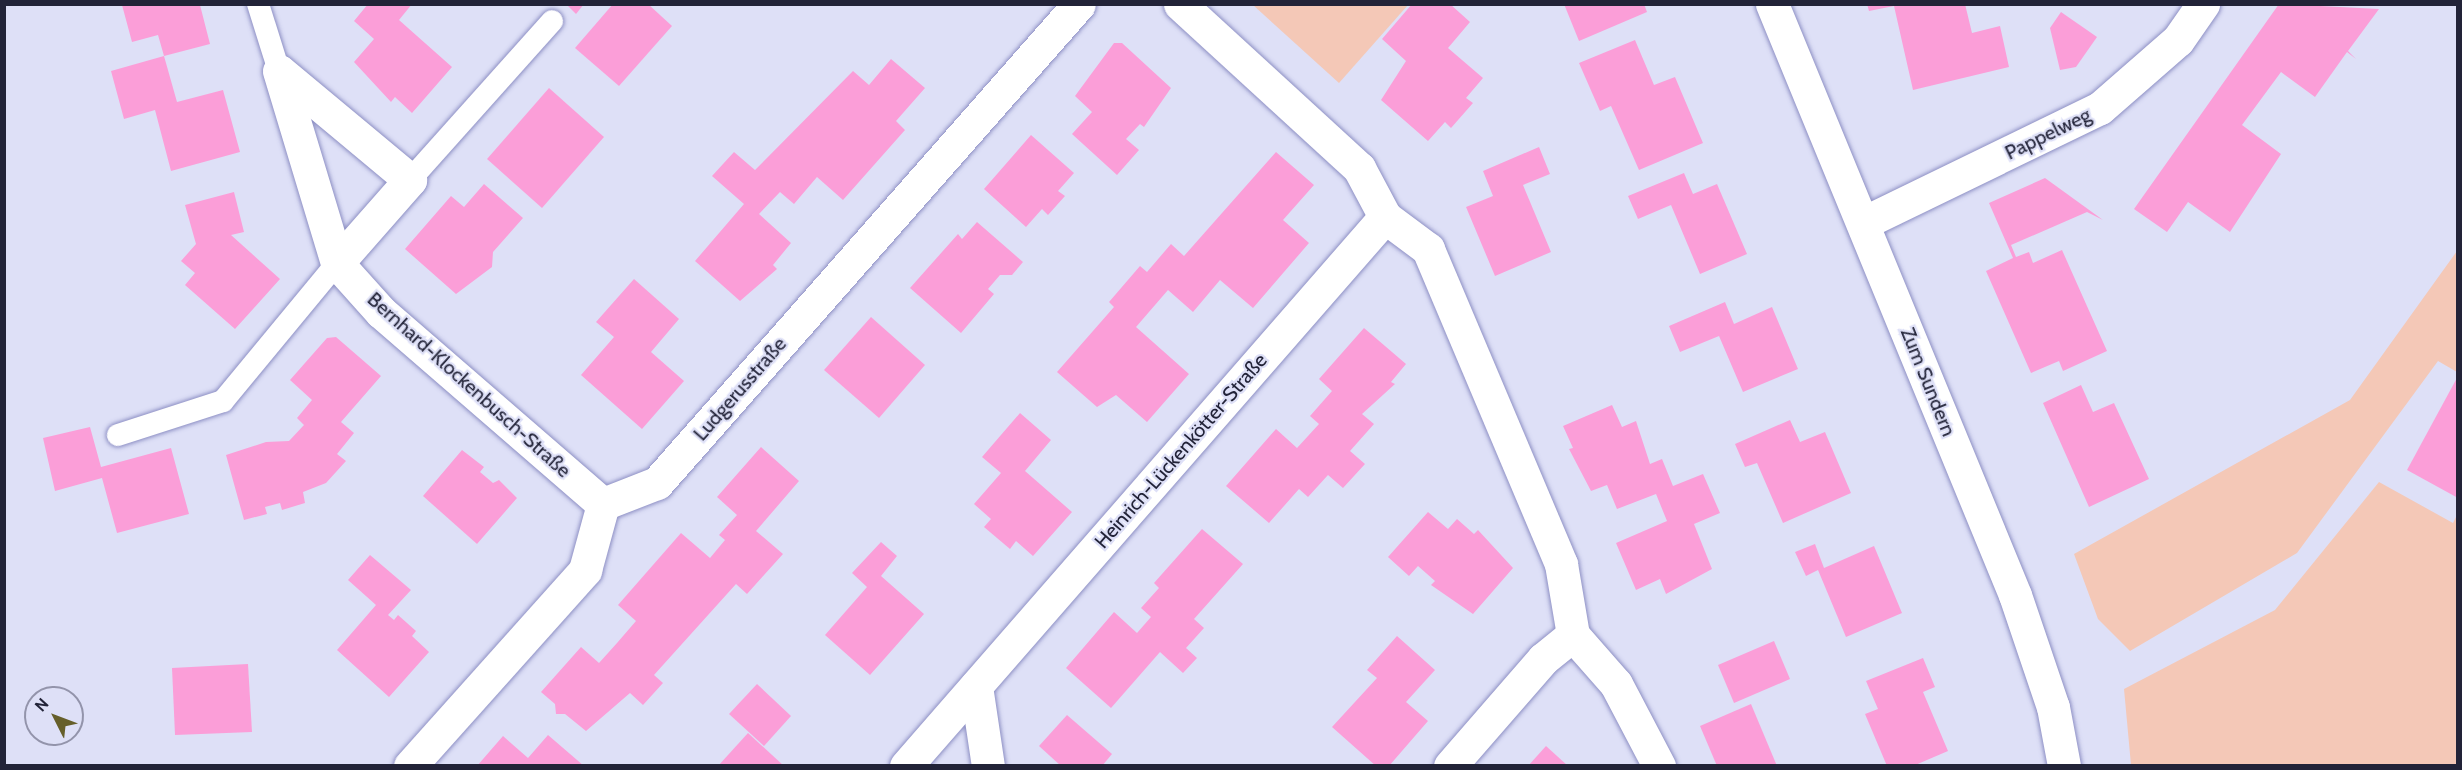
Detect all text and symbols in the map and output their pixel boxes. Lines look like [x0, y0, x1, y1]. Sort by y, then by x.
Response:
street label: Pappelweg [2001, 103, 2095, 165]
street label: Bernhard-Klockenbusch-Straße [362, 287, 576, 483]
street label: Zum Sundern [1895, 324, 1961, 440]
street label: Ludgerusstraße [689, 332, 791, 446]
street label: Heinrich-Lückenkötter-Straße [1090, 349, 1272, 553]
north arrow [24, 686, 84, 746]
text: N [31, 694, 53, 716]

